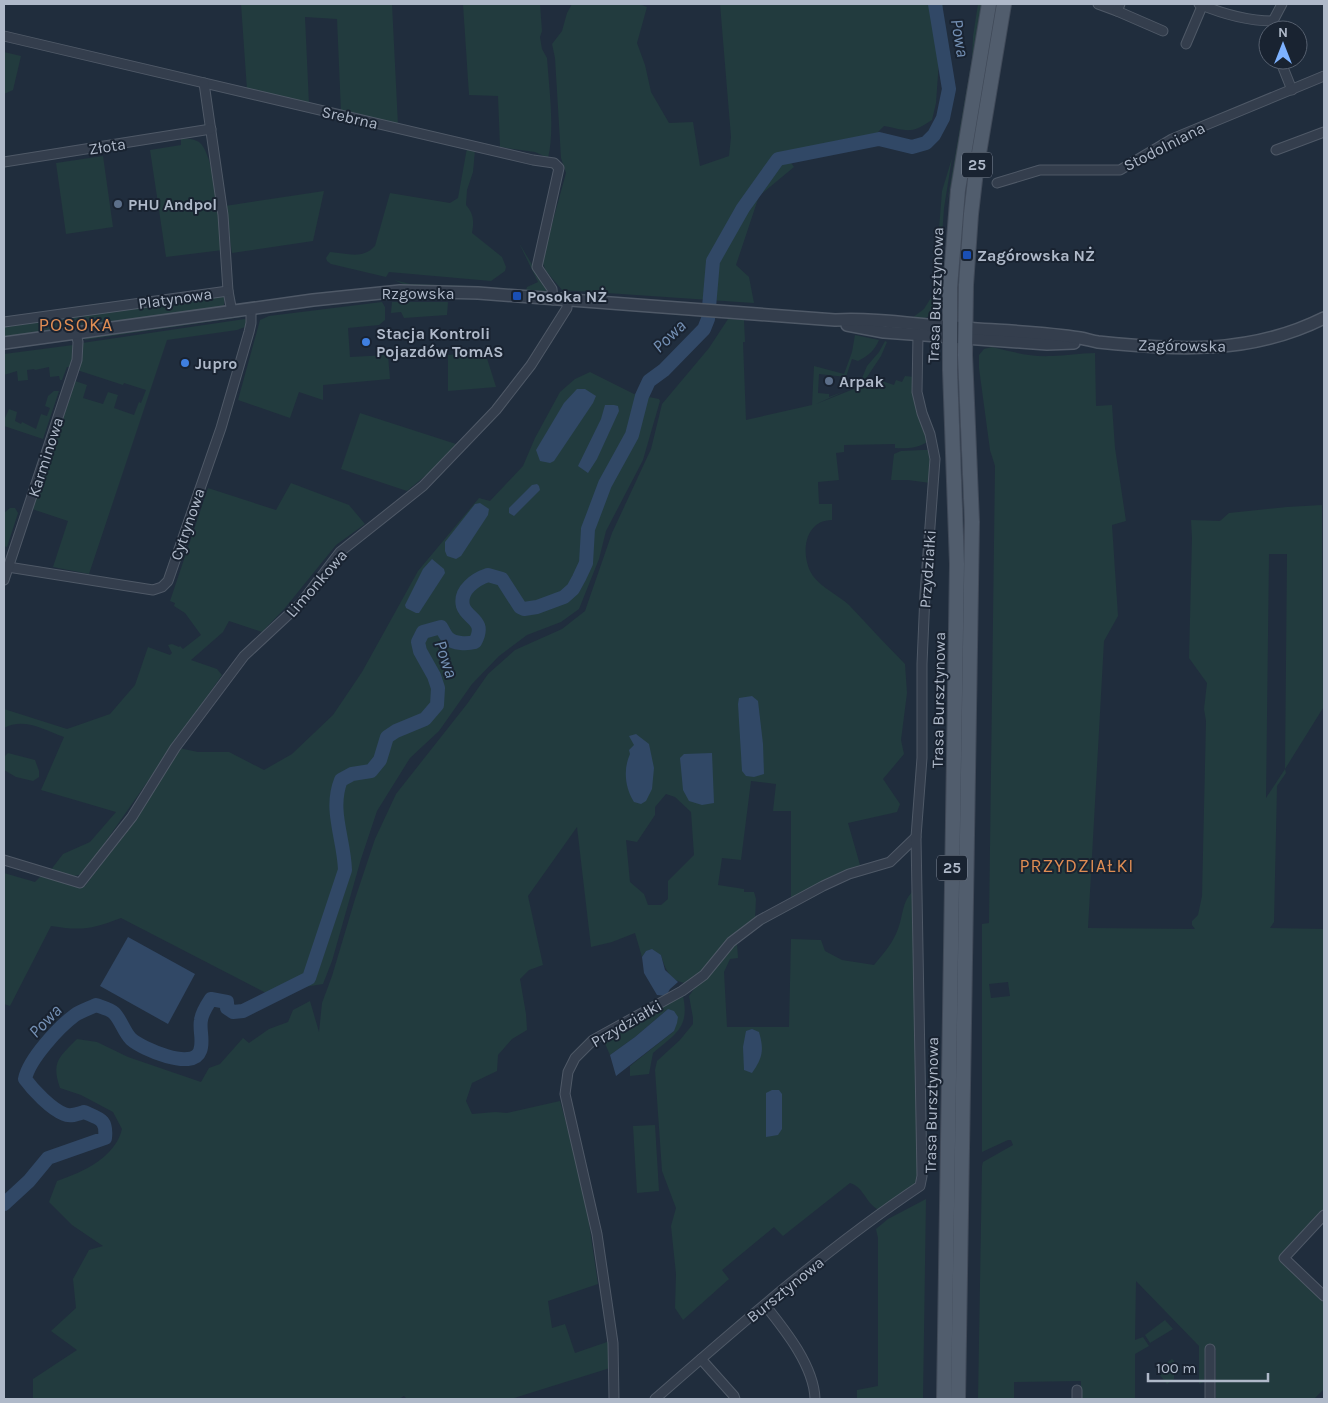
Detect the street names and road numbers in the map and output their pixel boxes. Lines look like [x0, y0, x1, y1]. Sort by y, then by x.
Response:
street label: Srebrna [320, 102, 380, 133]
street label: Stodolniana [1120, 118, 1208, 175]
street label: Złota [87, 134, 127, 159]
road number: 25 [962, 152, 992, 178]
street label: Trasa Bursztynowa [924, 227, 947, 363]
street label: Platynowa [137, 284, 213, 313]
street label: Rzgowska [382, 284, 455, 303]
street label: Zagórowska [1138, 335, 1226, 356]
street label: Karminowa [24, 415, 67, 499]
street label: Cytrynowa [166, 485, 209, 563]
street label: Przydziałki [915, 529, 940, 609]
street label: Limonkowa [282, 545, 351, 621]
street label: Trasa Bursztynowa [928, 632, 949, 768]
road number: 25 [937, 856, 967, 880]
street label: Przydziałki [587, 996, 665, 1051]
street label: Trasa Bursztynowa [921, 1037, 942, 1173]
street label: Bursztynowa [743, 1253, 828, 1326]

